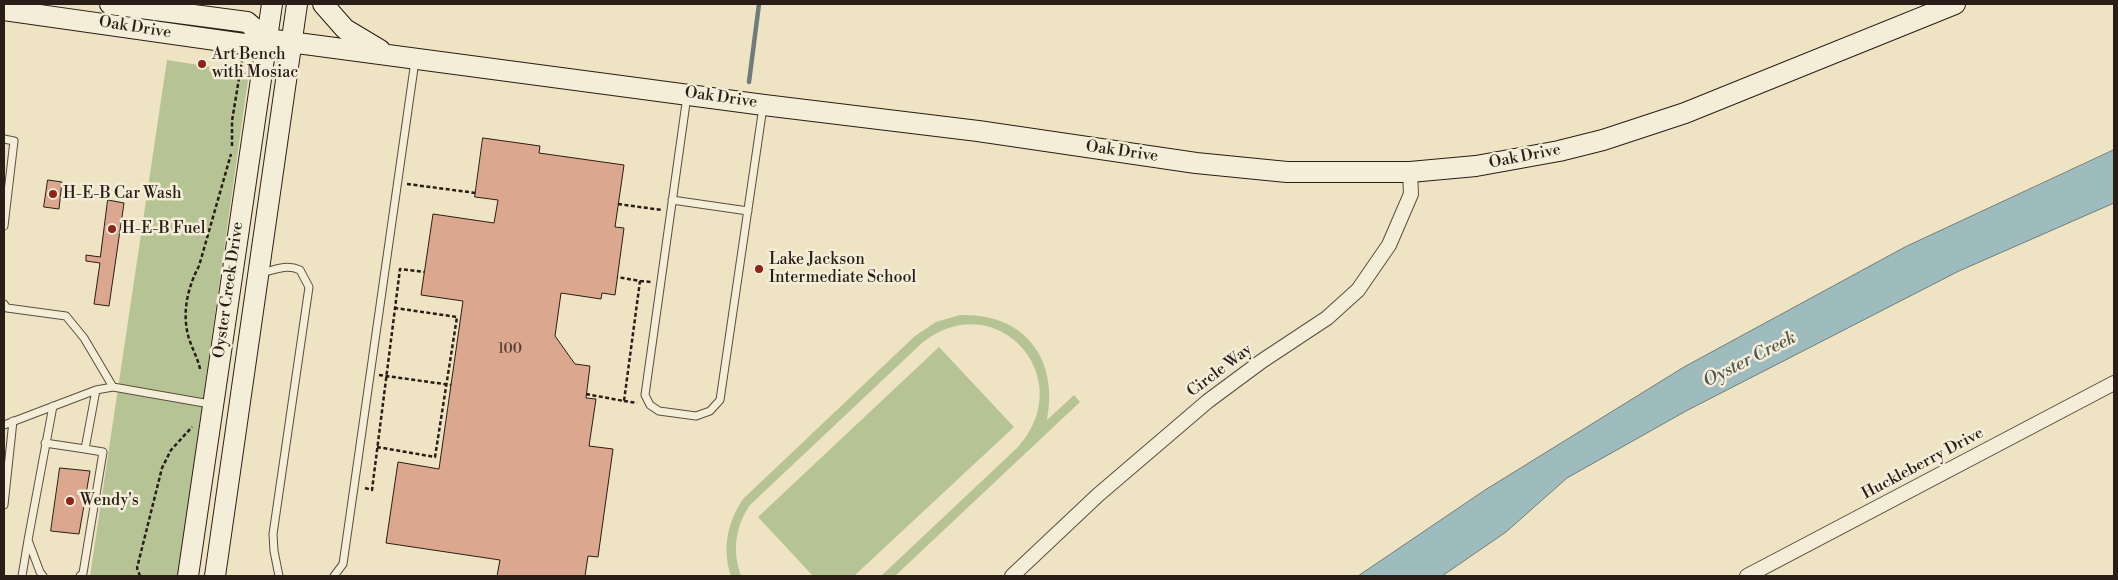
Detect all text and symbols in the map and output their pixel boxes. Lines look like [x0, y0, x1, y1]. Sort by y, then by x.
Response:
street label: Oak Drive [97, 13, 173, 43]
place label: Art Bench with Mosiac [212, 45, 298, 83]
marker: Art Bench with Mosiac [196, 58, 208, 70]
street label: Oak Drive [684, 83, 758, 113]
street label: Oak Drive [1085, 137, 1159, 167]
street label: Oak Drive [1487, 141, 1563, 173]
place label: H-E-B Car Wash [63, 184, 181, 204]
marker: H-E-B Car Wash [47, 188, 59, 200]
place label: H-E-B Fuel [122, 219, 205, 239]
street label: Oyster Creek Drive [210, 221, 248, 359]
marker: H-E-B Fuel [106, 223, 118, 235]
place label: Lake Jackson Intermediate School [769, 250, 916, 288]
marker: Lake Jackson Intermediate School [753, 263, 765, 275]
water label: Oyster Creek [1700, 327, 1800, 393]
street label: Circle Way [1184, 340, 1256, 402]
house number: 100 [498, 342, 522, 358]
street label: Huckleberry Drive [1859, 424, 1987, 504]
place label: Wendy's [80, 491, 139, 511]
marker: Wendy's [64, 495, 76, 507]

